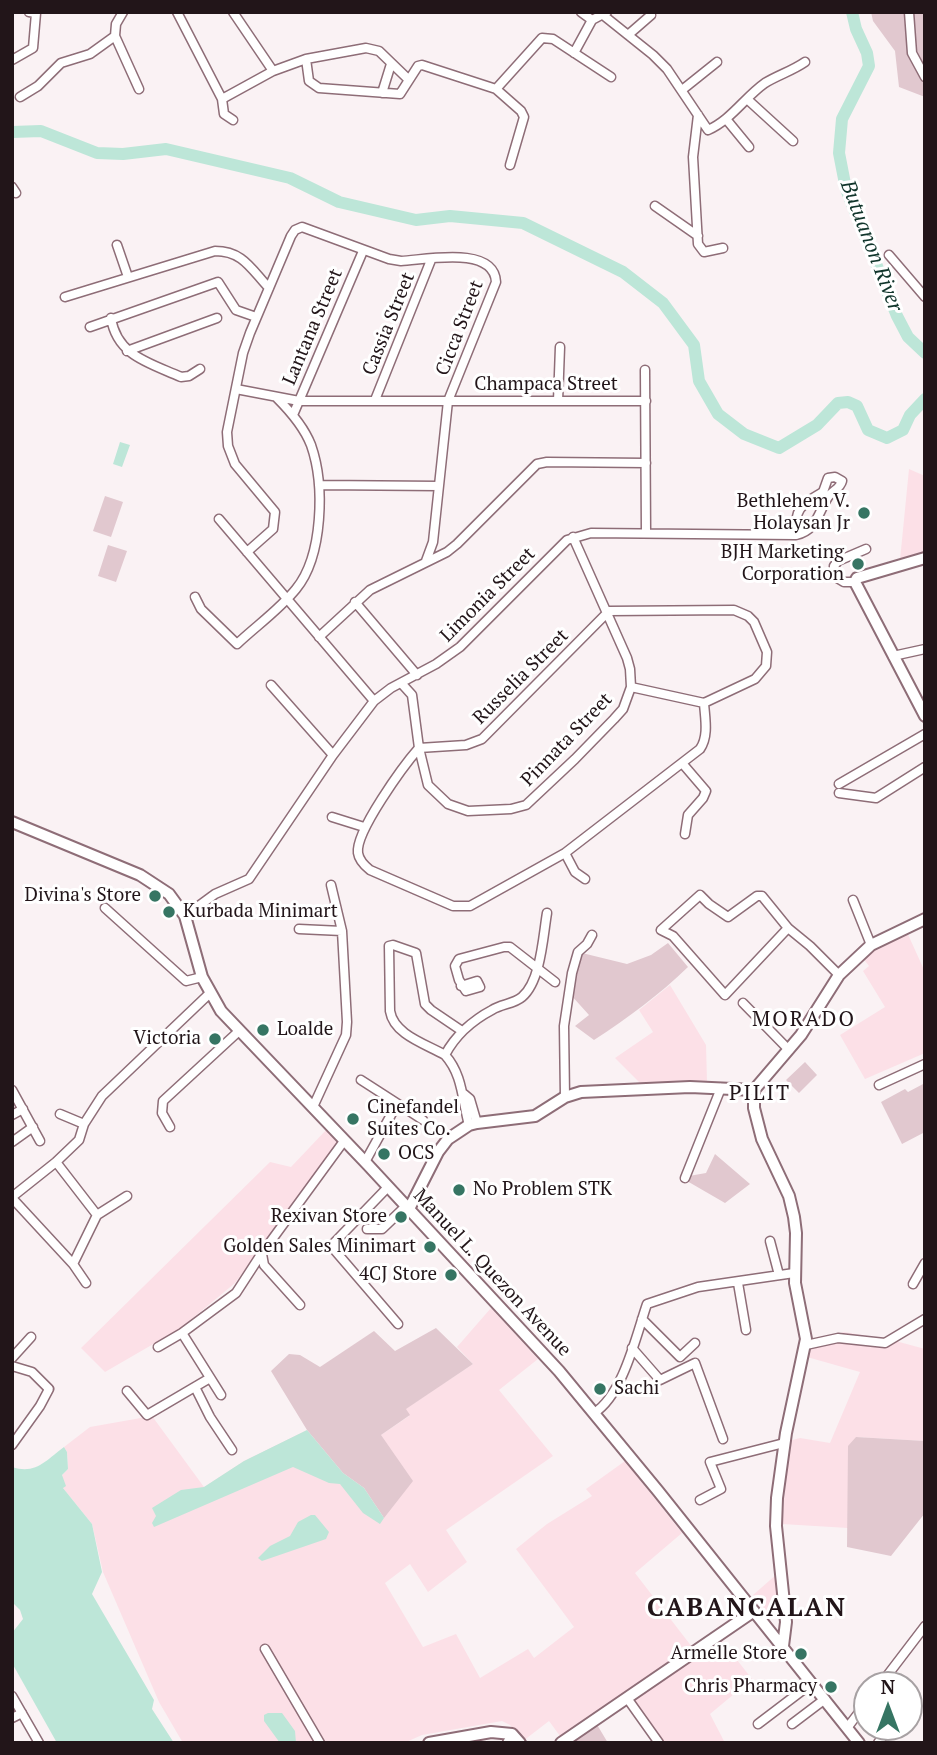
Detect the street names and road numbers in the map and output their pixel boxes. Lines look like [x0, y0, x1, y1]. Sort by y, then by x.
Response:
street label: Lantana Street [278, 265, 348, 389]
street label: Cassia Street [358, 269, 420, 379]
street label: Cicca Street [431, 277, 489, 379]
street label: Champaca Street [474, 374, 618, 396]
street label: Limonia Street [436, 543, 540, 647]
street label: Russelia Street [469, 625, 573, 729]
street label: Pinnata Street [517, 689, 617, 791]
street label: Manuel L. Quezon Avenue [408, 1185, 576, 1361]

